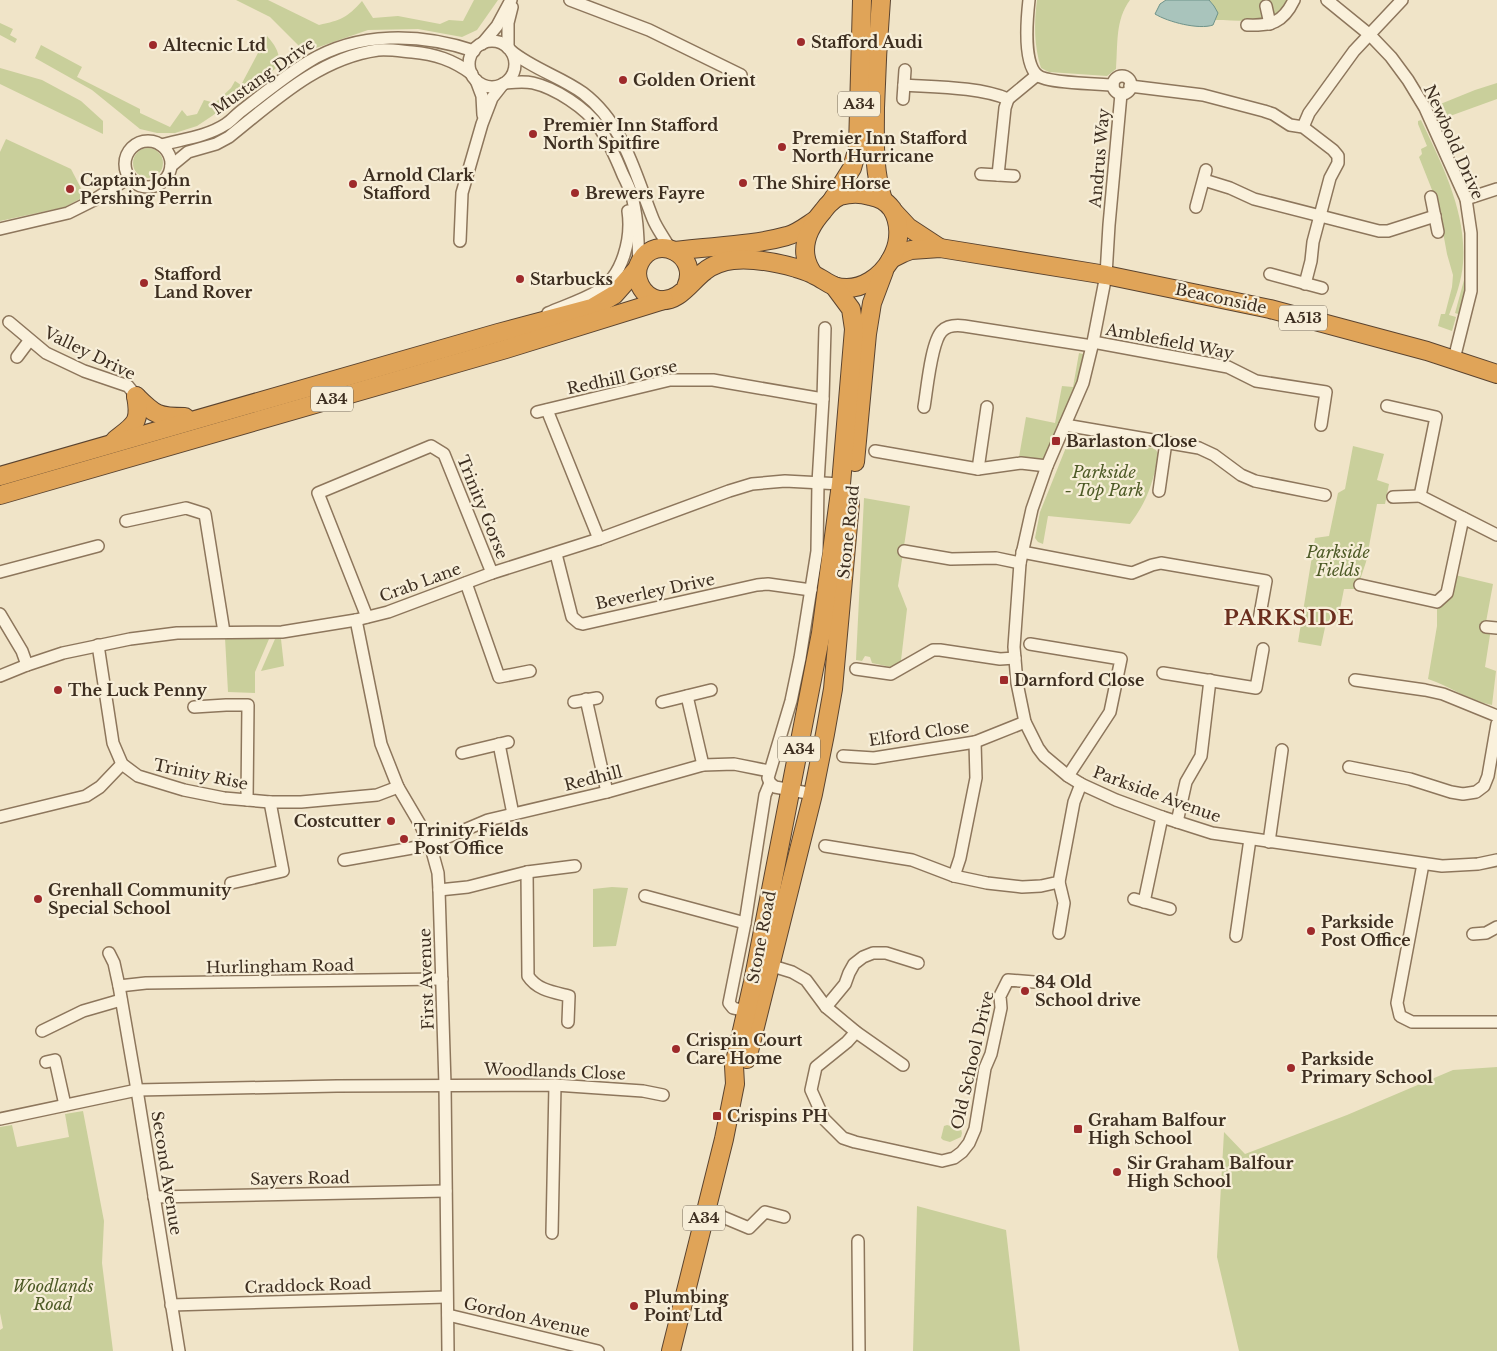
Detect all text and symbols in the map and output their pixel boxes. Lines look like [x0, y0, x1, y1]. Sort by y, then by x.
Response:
place label: Stafford Audi [811, 32, 923, 52]
street label: Mustang Drive [208, 33, 318, 119]
place label: Altecnic Ltd [162, 35, 266, 55]
marker: Stafford Audi [795, 36, 807, 48]
marker: Altecnic Ltd [147, 39, 159, 51]
place label: Golden Orient [633, 70, 756, 90]
marker: Golden Orient [617, 74, 629, 86]
street label: Newbold Drive [1420, 81, 1488, 203]
road number: A34 [838, 92, 880, 116]
street label: Andrus Way [1085, 107, 1113, 210]
place label: Premier Inn Stafford North Spitfire [543, 115, 718, 153]
marker: Premier Inn Stafford North Spitfire [527, 128, 539, 140]
place label: Premier Inn Stafford North Hurricane [792, 128, 967, 166]
marker: Premier Inn Stafford North Hurricane [776, 141, 788, 153]
place label: Arnold Clark Stafford [362, 165, 474, 203]
place label: Captain John Pershing Perrin [80, 170, 213, 208]
place label: The Shire Horse [753, 173, 891, 193]
marker: The Shire Horse [737, 177, 749, 189]
marker: Arnold Clark Stafford [347, 178, 359, 190]
marker: Captain John Pershing Perrin [64, 183, 76, 195]
place label: Brewers Fayre [585, 183, 705, 203]
marker: Brewers Fayre [569, 187, 581, 199]
place label: Stafford Land Rover [154, 264, 252, 302]
place label: Starbucks [530, 269, 613, 289]
marker: Starbucks [514, 273, 526, 285]
marker: Stafford Land Rover [138, 277, 150, 289]
street label: Beaconside [1173, 279, 1269, 317]
road number: A513 [1279, 306, 1327, 330]
street label: Amblefield Way [1103, 319, 1236, 363]
street label: Valley Drive [40, 322, 139, 384]
street label: Redhill Gorse [565, 356, 679, 398]
road number: A34 [311, 386, 353, 412]
place label: Barlaston Close [1066, 431, 1197, 451]
marker: Barlaston Close [1050, 435, 1062, 447]
street label: Trinity Gorse [453, 452, 513, 562]
park label: Parkside - Top Park [1065, 462, 1143, 500]
street label: Stone Road [833, 484, 863, 580]
park label: Parkside Fields [1305, 542, 1370, 580]
street label: Crab Lane [377, 558, 463, 606]
street label: Beverley Drive [593, 569, 717, 613]
district label: PARKSIDE [1223, 605, 1355, 631]
place label: Darnford Close [1014, 670, 1144, 690]
marker: Darnford Close [998, 674, 1010, 686]
place label: The Luck Penny [68, 680, 208, 700]
marker: The Luck Penny [52, 684, 64, 696]
street label: Elford Close [867, 716, 971, 750]
road number: A34 [778, 736, 820, 762]
street label: Trinity Rise [152, 754, 250, 794]
street label: Redhill [562, 761, 624, 795]
street label: Parkside Avenue [1090, 762, 1224, 826]
place label: Costcutter [294, 811, 381, 831]
marker: Costcutter [385, 815, 397, 827]
place label: Trinity Fields Post Office [414, 820, 529, 858]
marker: Trinity Fields Post Office [398, 833, 410, 845]
place label: Grenhall Community Special School [48, 880, 232, 918]
street label: Stone Road [742, 889, 780, 985]
marker: Grenhall Community Special School [32, 893, 44, 905]
place label: Parkside Post Office [1321, 912, 1411, 950]
marker: Parkside Post Office [1305, 925, 1317, 937]
street label: First Avenue [414, 928, 438, 1030]
street label: Hurlingham Road [206, 955, 355, 977]
place label: 84 Old School drive [1035, 972, 1141, 1010]
marker: 84 Old School drive [1019, 985, 1031, 997]
street label: Old School Drive [946, 989, 998, 1131]
place label: Crispin Court Care Home [686, 1030, 803, 1068]
marker: Crispin Court Care Home [670, 1043, 682, 1055]
place label: Parkside Primary School [1301, 1049, 1433, 1087]
street label: Woodlands Close [483, 1058, 626, 1083]
marker: Parkside Primary School [1285, 1062, 1297, 1074]
place label: Crispins PH [727, 1106, 828, 1126]
street label: Second Avenue [147, 1110, 187, 1236]
marker: Crispins PH [711, 1110, 723, 1122]
place label: Graham Balfour High School [1088, 1110, 1226, 1148]
marker: Graham Balfour High School [1072, 1123, 1084, 1135]
place label: Sir Graham Balfour High School [1127, 1153, 1293, 1191]
marker: Sir Graham Balfour High School [1111, 1166, 1123, 1178]
street label: Sayers Road [250, 1167, 350, 1189]
road number: A34 [683, 1206, 725, 1230]
street label: Craddock Road [244, 1273, 372, 1297]
park label: Woodlands Road [12, 1276, 94, 1314]
place label: Plumbing Point Ltd [644, 1287, 729, 1325]
street label: Gordon Avenue [462, 1293, 592, 1341]
marker: Plumbing Point Ltd [628, 1300, 640, 1312]

